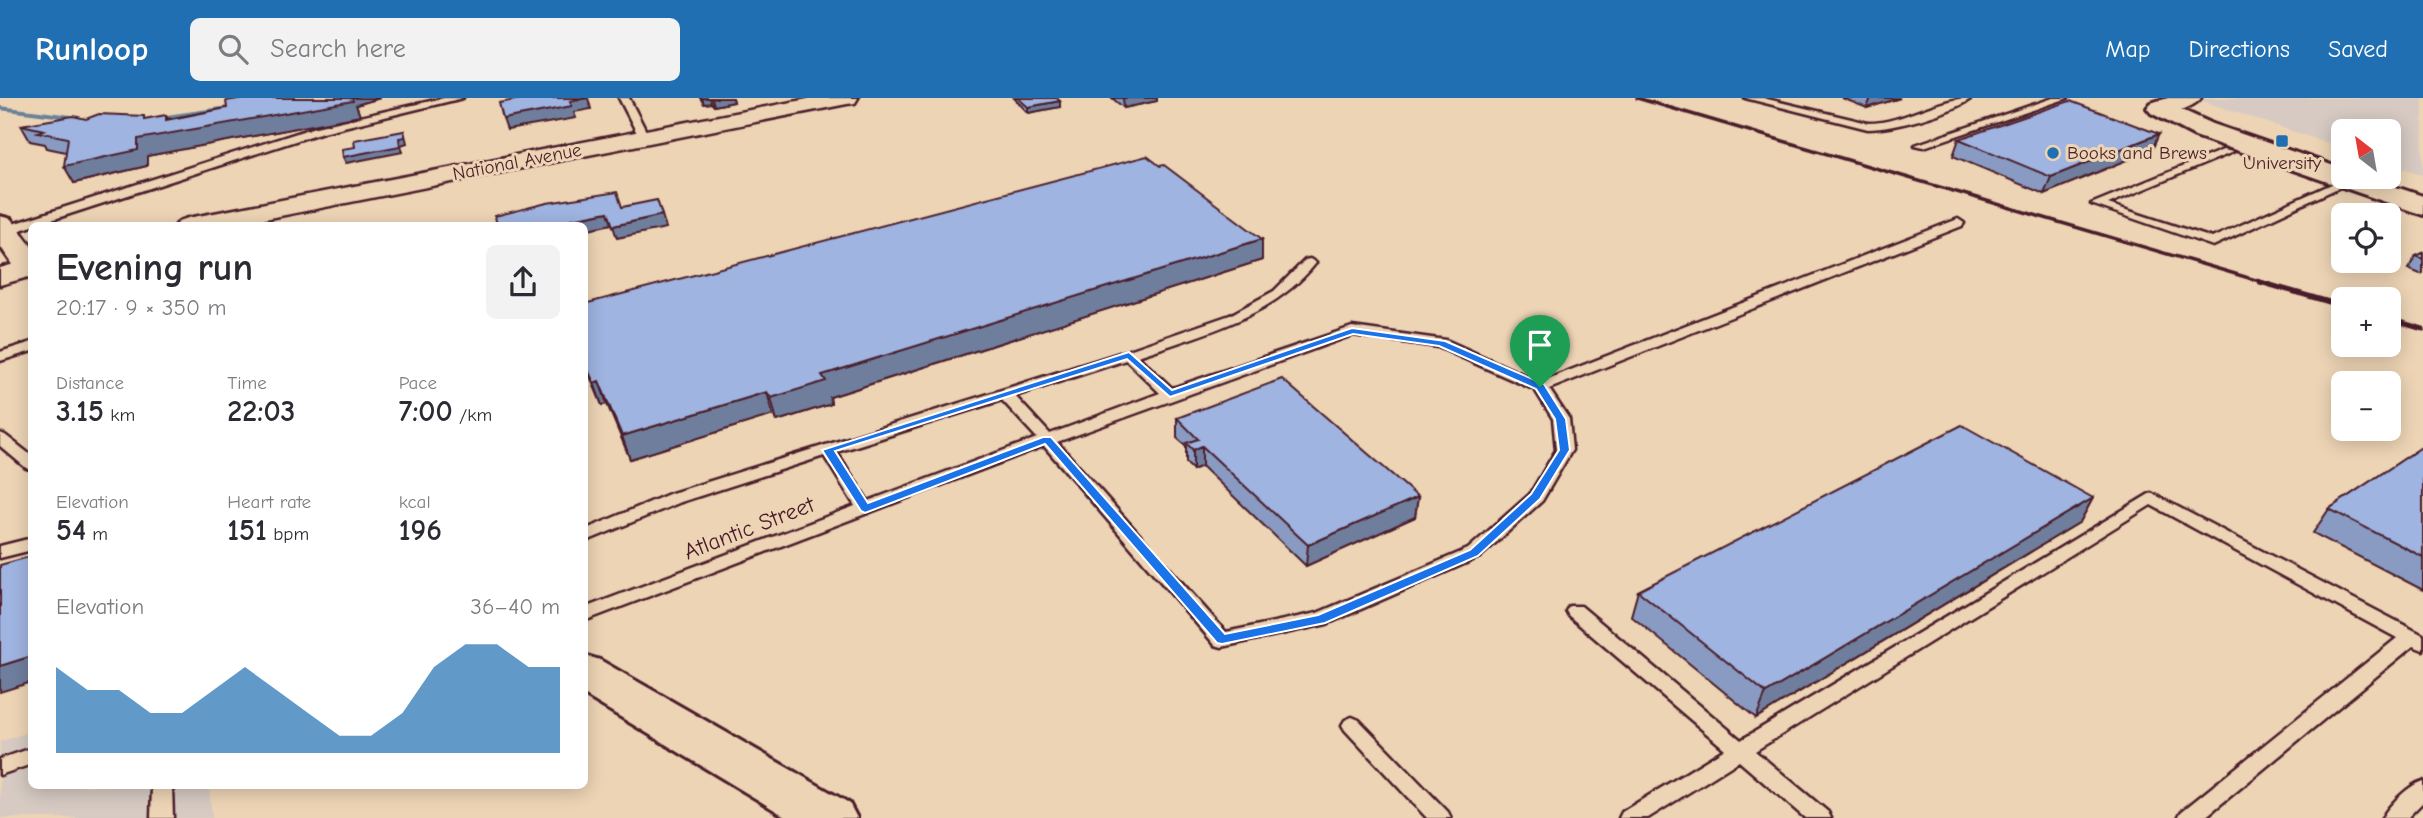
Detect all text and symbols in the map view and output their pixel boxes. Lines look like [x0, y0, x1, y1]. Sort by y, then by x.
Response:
search box [190, 18, 680, 81]
text: Runloop [35, 30, 148, 68]
icon: search [214, 30, 252, 68]
text: Search here [270, 34, 406, 64]
text: Map [2105, 35, 2151, 63]
text: Directions [2189, 35, 2290, 63]
text: Saved [2328, 35, 2388, 63]
north arrow [2331, 119, 2401, 189]
map controls [2331, 119, 2401, 441]
marker: University [2274, 133, 2290, 149]
street label: National Avenue [451, 139, 583, 185]
place label: Books and Brews [2067, 142, 2207, 164]
marker: Books and Brews [2045, 145, 2061, 161]
place label: University [2243, 152, 2322, 174]
button: locate [2331, 203, 2401, 273]
button: share [486, 245, 560, 319]
text: Evening run [56, 246, 253, 290]
button: + [2331, 287, 2401, 357]
text: 20:17 · 9 × 350 m [56, 294, 227, 321]
pin [1510, 315, 1570, 387]
icon: arrive [1521, 326, 1559, 364]
button: − [2331, 371, 2401, 441]
text: Distance [56, 372, 124, 394]
text: Time [227, 372, 267, 394]
text: Pace [399, 372, 437, 394]
text: 3.15 [56, 394, 104, 429]
text: 22:03 [227, 394, 295, 429]
text: 7:00 [399, 394, 453, 429]
text: km [104, 404, 135, 426]
text: /km [453, 404, 492, 426]
street label: Atlantic Street [680, 490, 819, 565]
text: Elevation [56, 491, 129, 513]
text: Heart rate [227, 491, 311, 513]
text: kcal [399, 491, 431, 513]
text: 54 [56, 513, 86, 548]
text: 151 [227, 513, 267, 548]
text: 196 [399, 513, 442, 548]
text: m [86, 523, 108, 545]
text: bpm [267, 523, 309, 545]
text: Elevation [56, 593, 144, 620]
text: 36–40 m [470, 593, 560, 620]

